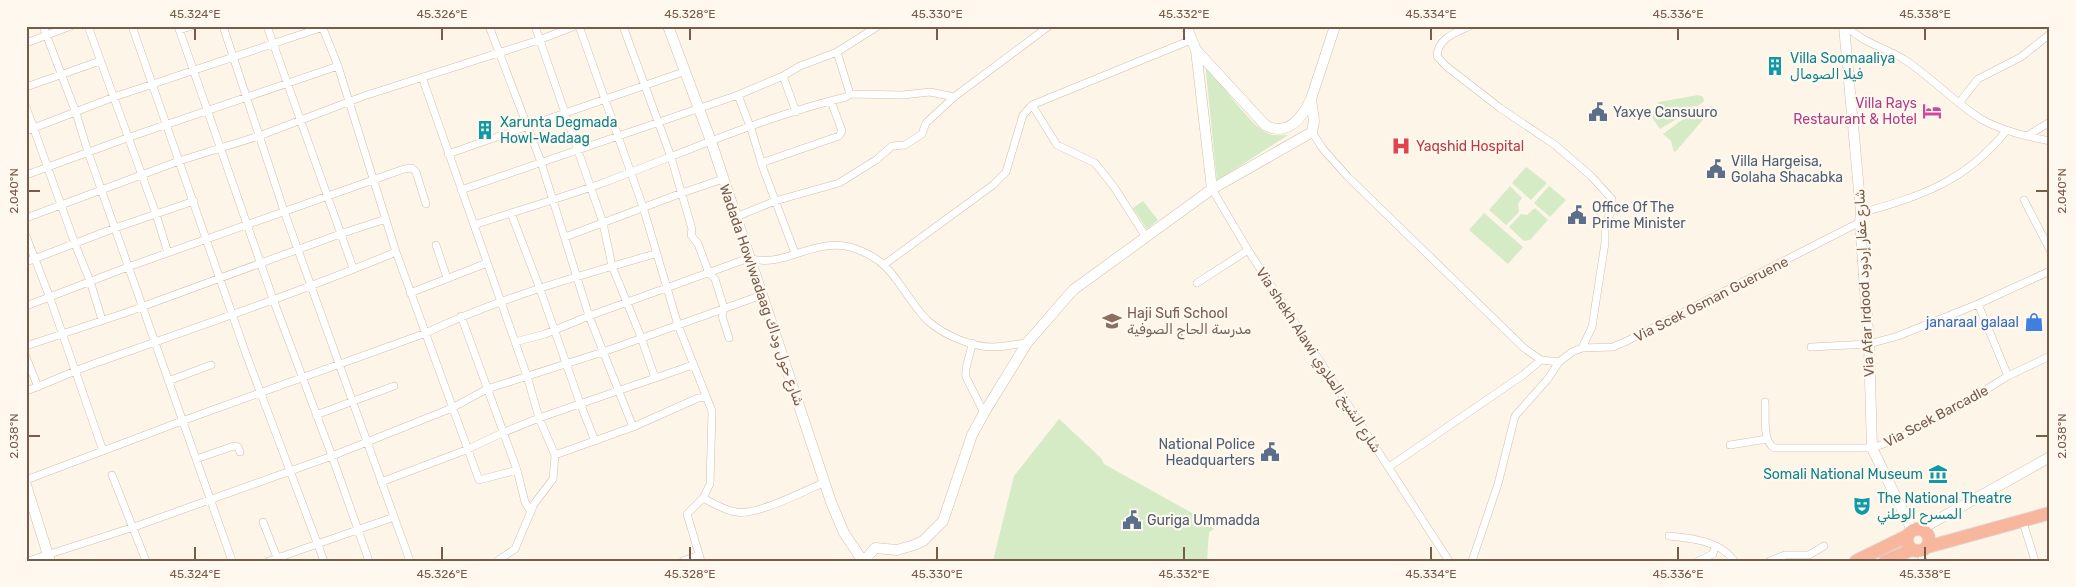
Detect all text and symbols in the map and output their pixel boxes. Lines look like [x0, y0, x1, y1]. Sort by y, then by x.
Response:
text: 45.324°E [169, 7, 221, 21]
text: 45.326°E [417, 7, 467, 21]
text: 45.328°E [664, 7, 716, 21]
text: 45.330°E [911, 7, 963, 21]
text: 45.332°E [1159, 7, 1209, 21]
text: 45.334°E [1405, 7, 1457, 21]
text: 45.336°E [1652, 7, 1704, 21]
text: 45.338°E [1899, 7, 1951, 21]
place label: Villa Soomaaliya فيلا الصومال [1790, 50, 1895, 83]
building icon: Villa Soomaaliya فيلا الصومال [1764, 55, 1786, 77]
place label: Villa Rays Restaurant & Hotel [1793, 95, 1917, 128]
hotel icon: Villa Rays Restaurant & Hotel [1921, 100, 1943, 122]
public building icon: Yaxye Cansuuro [1587, 101, 1609, 123]
place label: Yaxye Cansuuro [1613, 104, 1717, 121]
place label: Xarunta Degmada Howl-Wadaag [500, 114, 617, 147]
building icon: Xarunta Degmada Howl-Wadaag [474, 119, 496, 141]
hospital icon: Yaqshid Hospital [1390, 135, 1412, 157]
place label: Yaqshid Hospital [1416, 138, 1524, 155]
place label: Villa Hargeisa, Golaha Shacabka [1731, 153, 1843, 186]
public building icon: Villa Hargeisa, Golaha Shacabka [1705, 158, 1727, 180]
text: 2.040°N [7, 168, 21, 214]
text: 2.040°N [2055, 168, 2069, 214]
street label: Wadada Howlwadaag شارع حول وداك [714, 182, 808, 409]
street label: Via Afar Irdood شارع عفار إردود [1851, 188, 1880, 378]
place label: Office Of The Prime Minister [1592, 199, 1686, 232]
public building icon: Office Of The Prime Minister [1566, 204, 1588, 226]
street label: Via Scek Osman Gueruene [1631, 253, 1791, 346]
street label: Via shekh Alawi شارع الشيخ العلاوي [1251, 264, 1385, 457]
place label: Haji Sufi School مدرسة الحاج الصوفية [1127, 305, 1252, 340]
school or university icon: Haji Sufi School مدرسة الحاج الصوفية [1101, 310, 1123, 332]
shop icon: janaraal galaal [2023, 311, 2045, 333]
place label: janaraal galaal [1925, 314, 2019, 331]
street label: Via Scek Barcadle [1881, 382, 1991, 451]
text: 2.038°N [7, 413, 21, 459]
text: 2.038°N [2055, 413, 2069, 459]
place label: National Police Headquarters [1158, 436, 1255, 469]
public building icon: National Police Headquarters [1259, 441, 1281, 463]
museum icon: Somali National Museum [1927, 463, 1949, 485]
place label: Somali National Museum [1763, 466, 1923, 483]
place label: The National Theatre المسرح الوطني [1877, 490, 2012, 525]
theatre icon: The National Theatre المسرح الوطني [1851, 495, 1873, 517]
public building icon: Guriga Ummadda [1121, 509, 1143, 531]
place label: Guriga Ummadda [1147, 512, 1260, 529]
text: 45.324°E [169, 567, 221, 581]
text: 45.326°E [417, 567, 467, 581]
text: 45.328°E [664, 567, 716, 581]
text: 45.330°E [911, 567, 963, 581]
text: 45.332°E [1159, 567, 1209, 581]
text: 45.334°E [1405, 567, 1457, 581]
text: 45.336°E [1652, 567, 1704, 581]
text: 45.338°E [1899, 567, 1951, 581]

